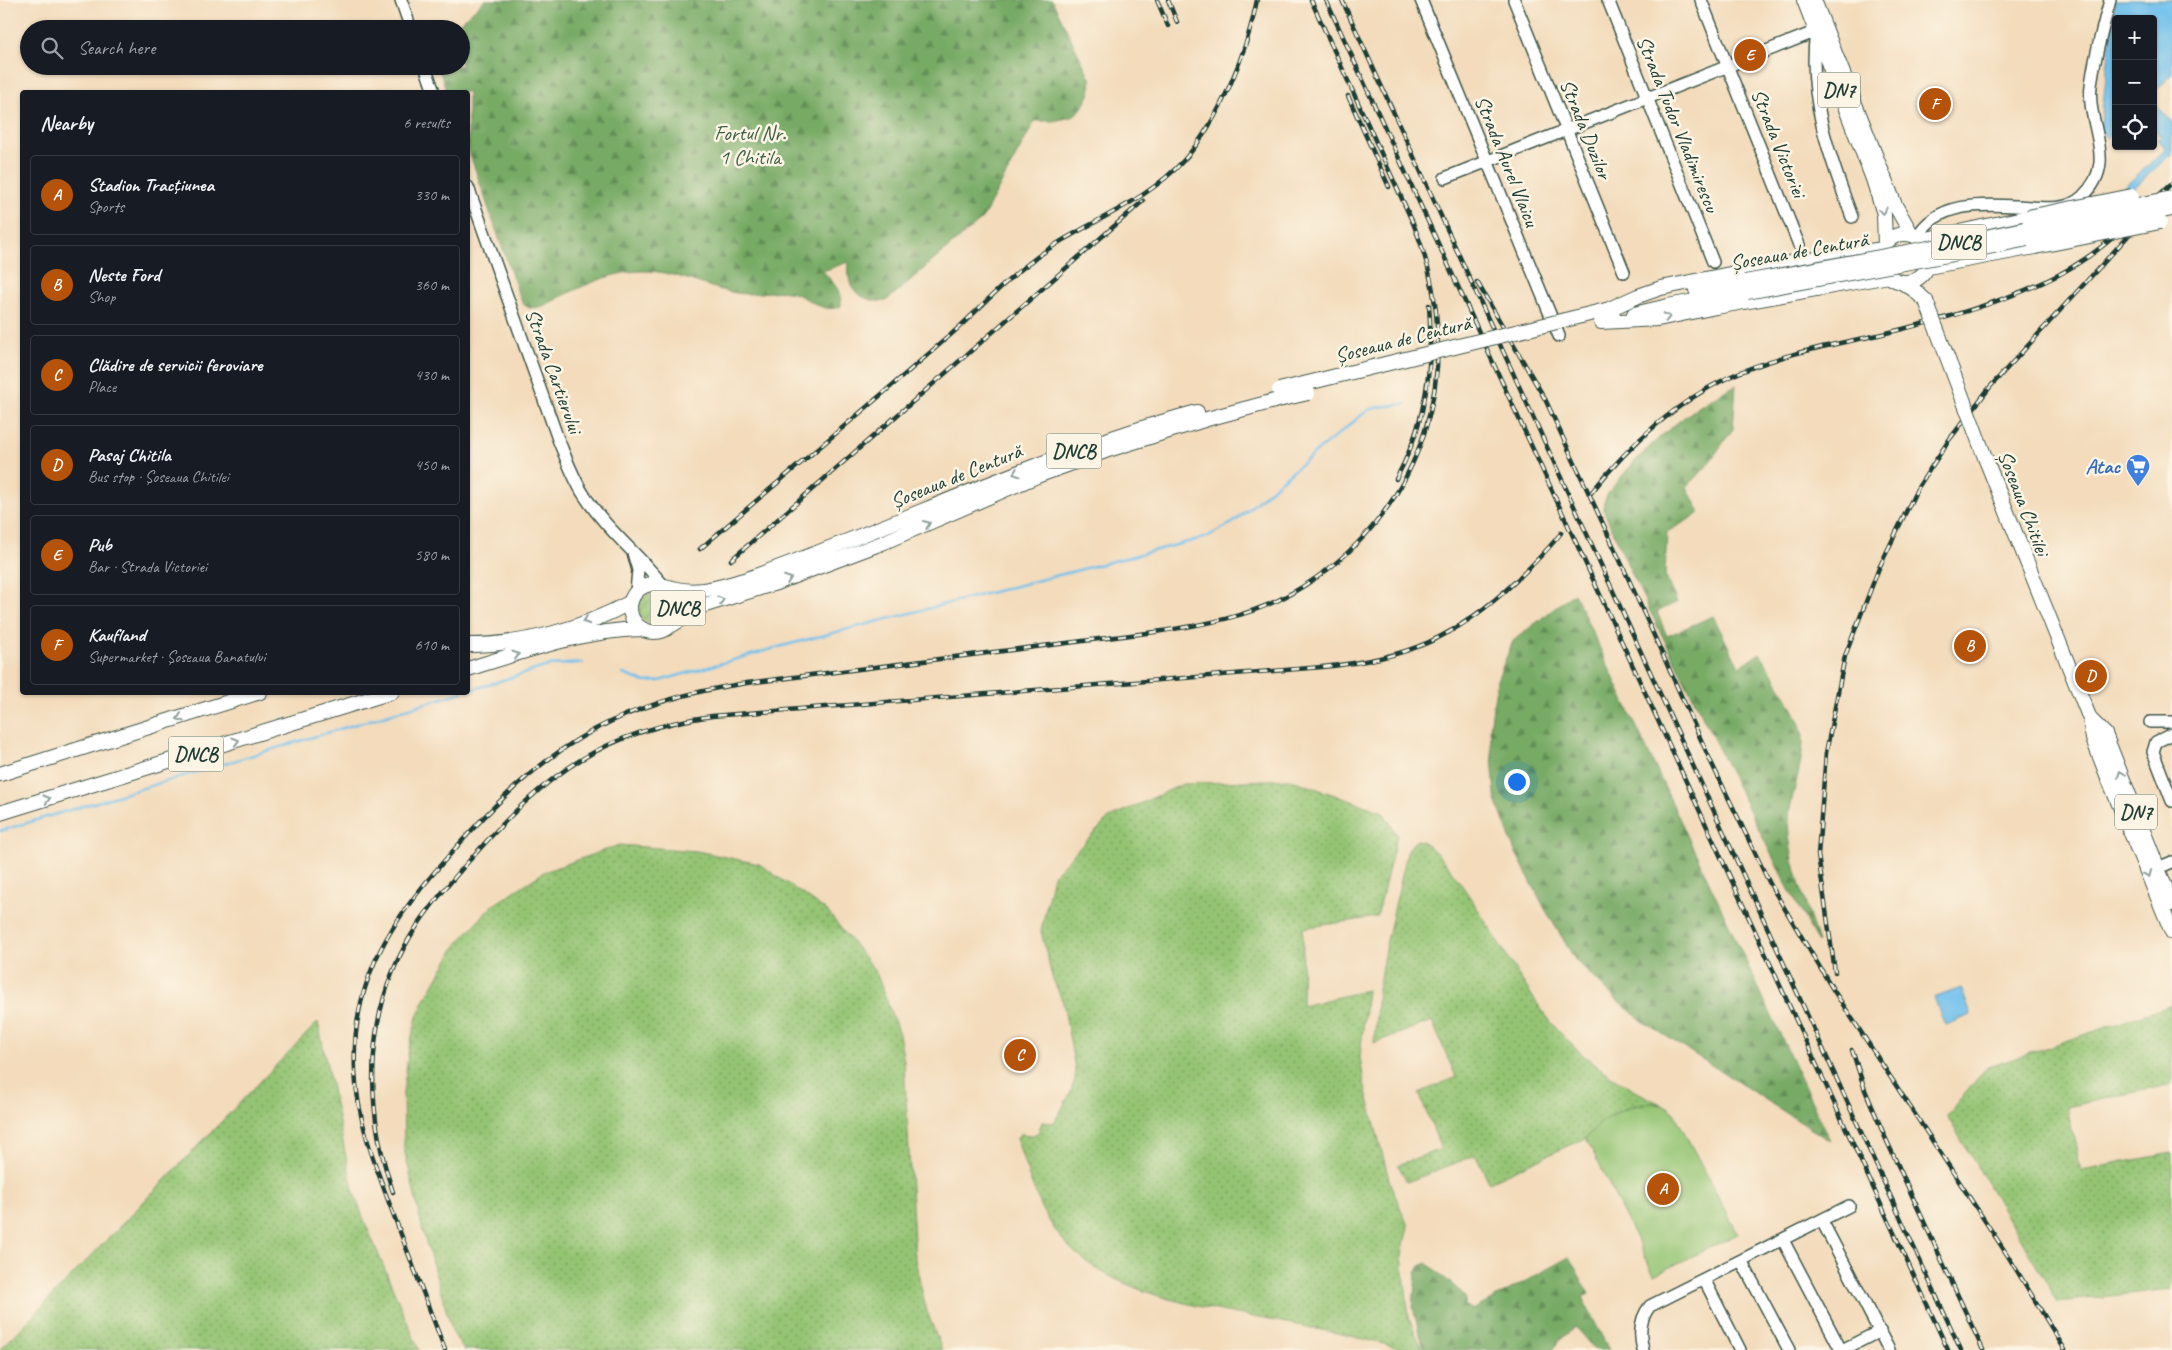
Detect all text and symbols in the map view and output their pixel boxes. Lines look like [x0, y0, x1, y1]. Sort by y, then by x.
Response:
map controls [2112, 15, 2157, 150]
button: + [2112, 15, 2157, 60]
search box [20, 20, 470, 75]
street label: Strada Tudor Vladimirescu [1631, 32, 1726, 217]
icon: search [38, 34, 66, 62]
text: Search here [78, 36, 155, 60]
pin: E [1734, 36, 1766, 74]
button: − [2112, 60, 2157, 105]
road number: DN7 [1818, 72, 1860, 108]
street label: Strada Duzilor [1554, 75, 1618, 184]
street label: Strada Victoriei [1746, 85, 1814, 204]
pin: F [1919, 85, 1951, 123]
street label: Strada Aurel Vlaicu [1469, 92, 1546, 231]
button: locate [2112, 105, 2157, 150]
text: Nearby [40, 110, 93, 136]
text: 6 results [403, 113, 450, 133]
park label: Fortul Nr. 1 Chitila [714, 120, 787, 170]
text: Stadion Tracțiunea [88, 173, 214, 197]
text: A [53, 185, 61, 205]
text: 330 m [415, 185, 449, 205]
text: Sports [88, 197, 124, 217]
one-way arrow [1877, 207, 1887, 215]
road number: DNCB [1932, 224, 1986, 260]
street label: Șoseaua de Centură [1728, 226, 1872, 276]
text: Neste Ford [88, 263, 160, 287]
text: B [53, 275, 61, 295]
text: 360 m [415, 275, 449, 295]
text: Shop [88, 287, 115, 307]
street label: Strada Cartierului [519, 305, 590, 440]
street label: Șoseaua de Centură [1332, 309, 1475, 368]
one-way arrow [1662, 312, 1671, 323]
text: Clădire de servicii feroviare [88, 353, 262, 377]
text: C [53, 365, 61, 385]
text: 430 m [415, 365, 449, 385]
text: Place [88, 377, 116, 397]
road number: DNCB [1046, 434, 1102, 468]
street label: Șoseaua de Centură [887, 437, 1027, 514]
text: Pasaj Chitila [88, 443, 171, 467]
street label: Șoseaua Chitilei [1992, 447, 2057, 562]
place label: Atac [2085, 453, 2121, 479]
supermarket icon: Atac [2125, 453, 2151, 487]
text: D [52, 455, 62, 475]
text: 450 m [415, 455, 449, 475]
text: Bus stop · Șoseaua Chitilei [88, 467, 229, 487]
one-way arrow [1012, 467, 1021, 478]
one-way arrow [922, 519, 931, 530]
text: Pub [88, 533, 112, 557]
text: E [53, 545, 61, 565]
text: 580 m [415, 545, 449, 565]
text: Bar · Strada Victoriei [88, 557, 207, 577]
one-way arrow [783, 575, 792, 585]
road number: DNCB [650, 590, 706, 626]
one-way arrow [717, 596, 725, 606]
one-way arrow [582, 615, 591, 625]
text: Kaufland [88, 623, 145, 647]
pin: B [1954, 627, 1986, 665]
text: F [53, 635, 61, 655]
text: 610 m [415, 635, 449, 655]
text: Supermarket · Șoseaua Banatului [88, 647, 266, 667]
one-way arrow [511, 651, 519, 661]
pin: D [2075, 657, 2107, 695]
one-way arrow [177, 712, 185, 722]
road number: DNCB [168, 736, 224, 772]
one-way arrow [231, 737, 239, 747]
your location [1504, 769, 1530, 795]
one-way arrow [2117, 770, 2128, 779]
road number: DN7 [2115, 794, 2157, 830]
one-way arrow [42, 795, 50, 805]
one-way arrow [2142, 869, 2152, 878]
pin: C [1004, 1036, 1036, 1074]
pin: A [1647, 1170, 1679, 1208]

